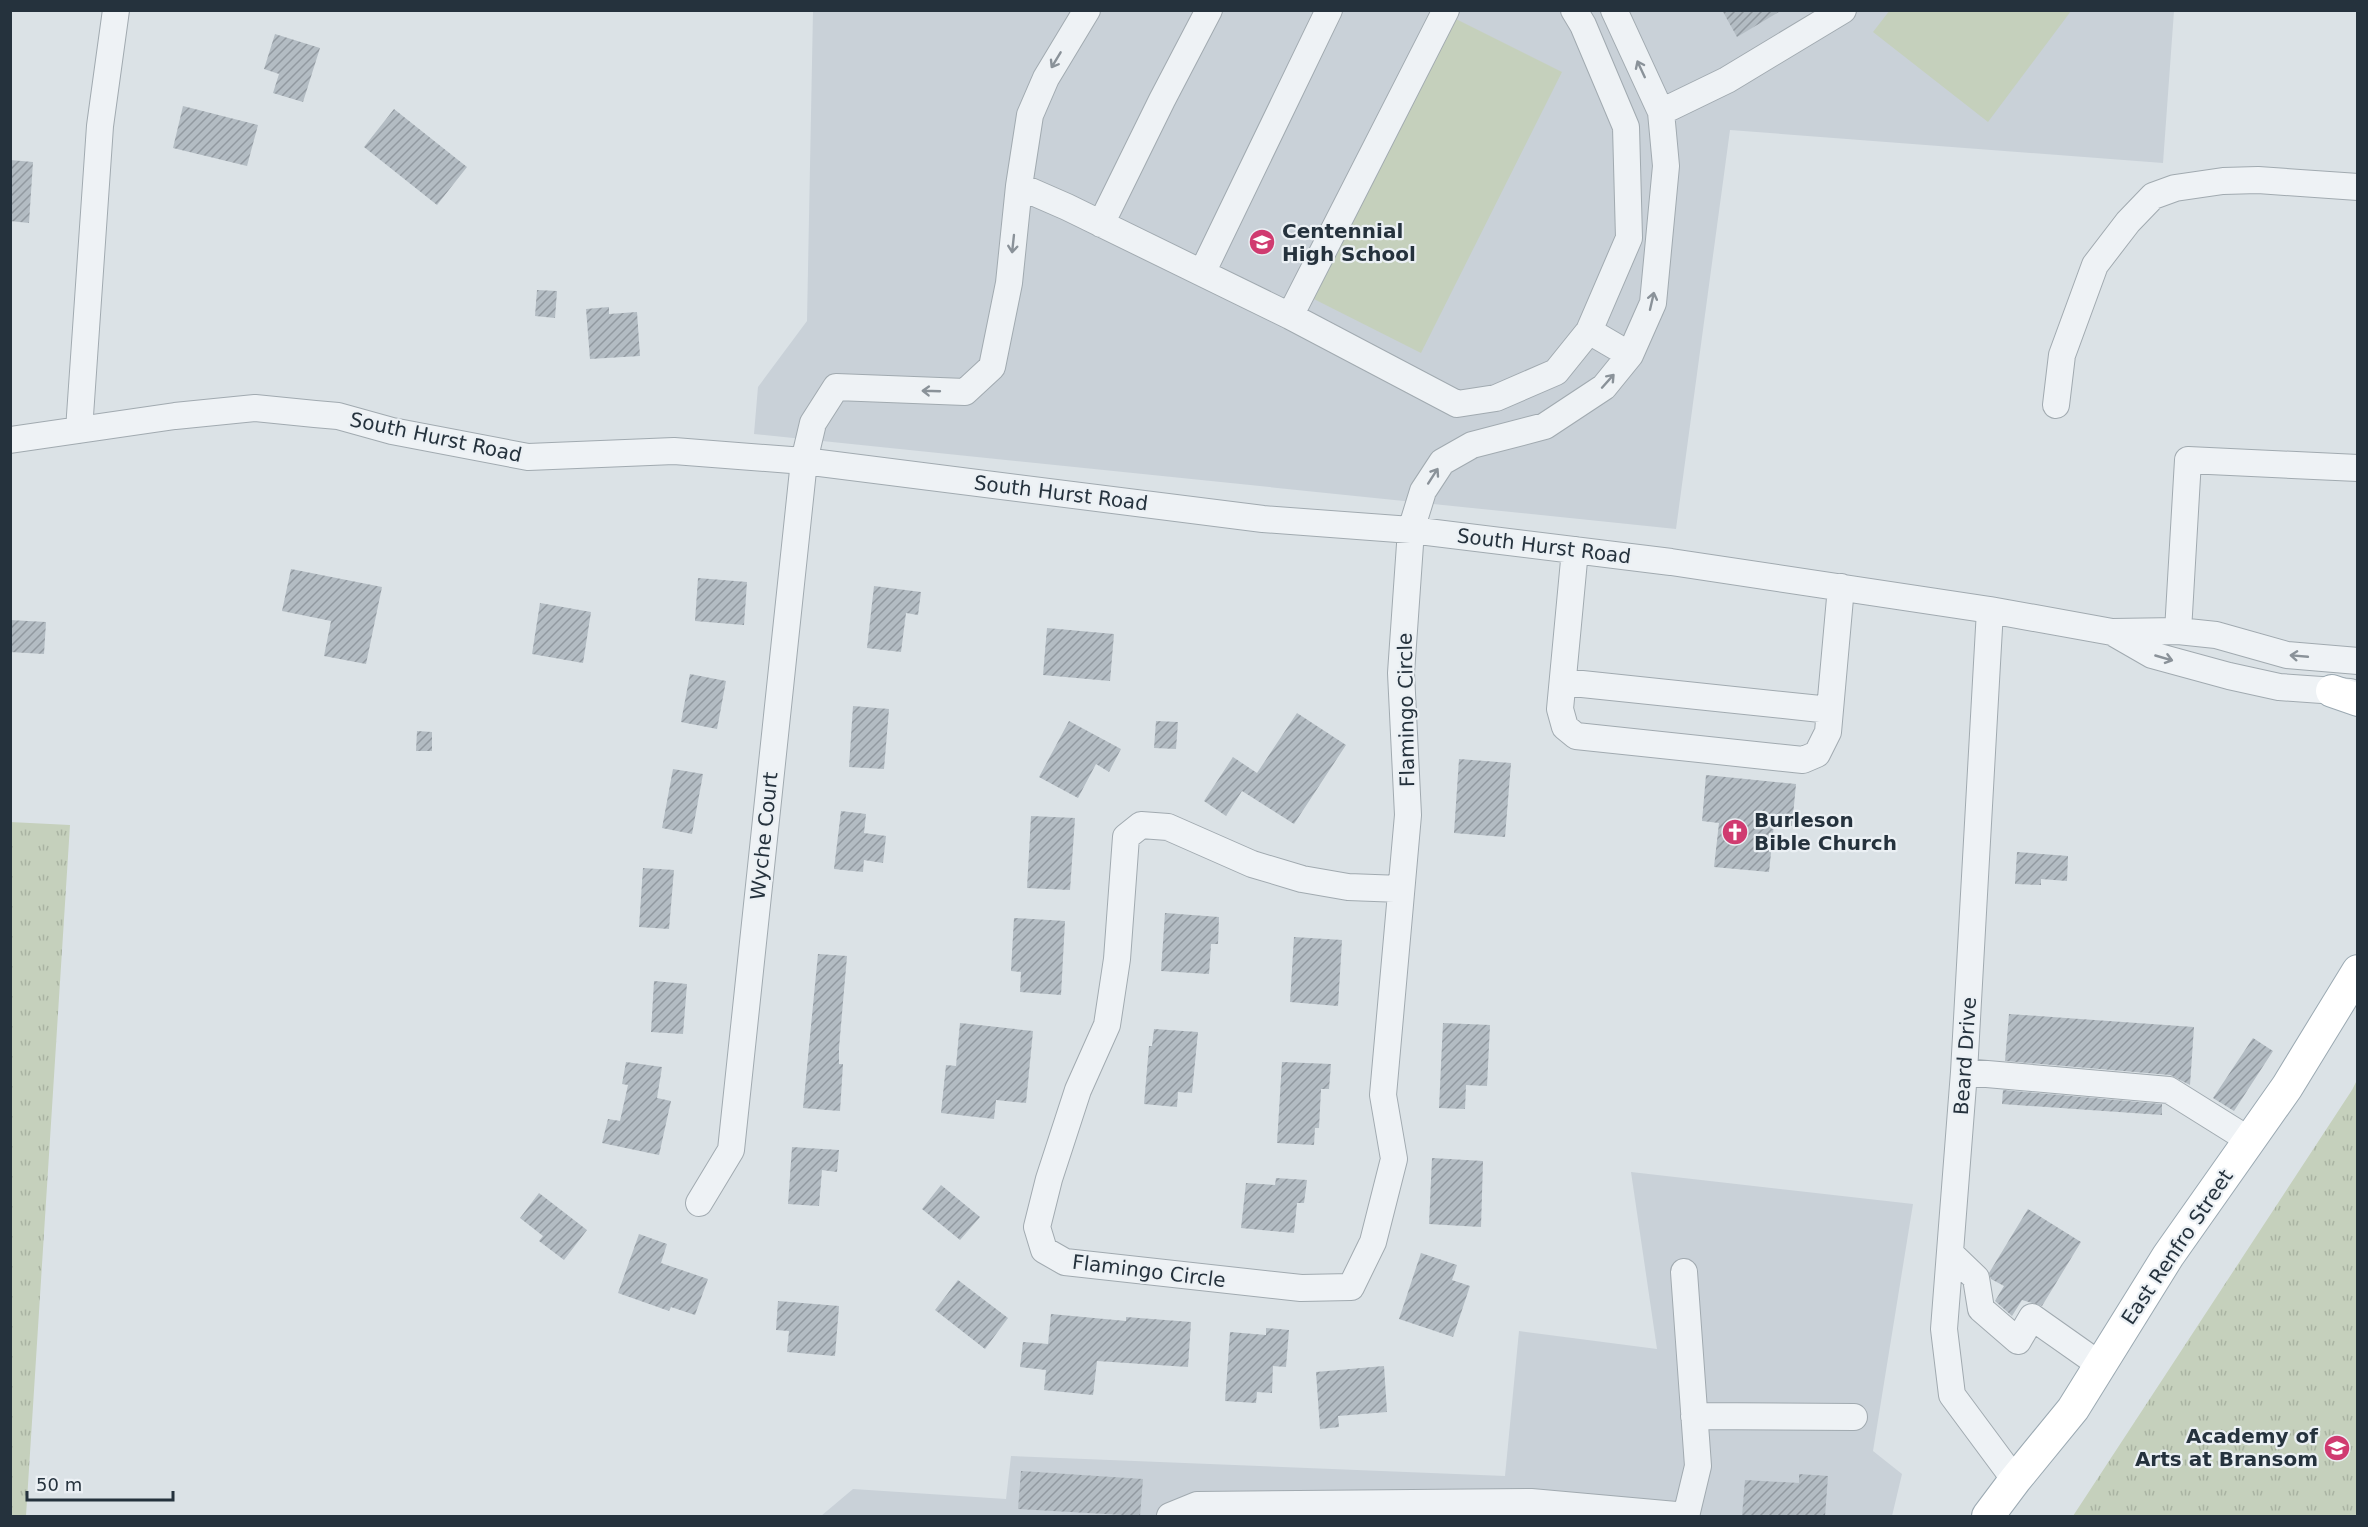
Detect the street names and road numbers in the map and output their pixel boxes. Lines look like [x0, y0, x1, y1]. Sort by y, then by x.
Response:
street label: South Hurst Road [348, 407, 524, 467]
street label: South Hurst Road [973, 470, 1149, 516]
street label: South Hurst Road [1456, 523, 1632, 569]
street label: Flamingo Circle [1393, 633, 1419, 787]
street label: Wyche Court [745, 771, 783, 901]
street label: Beard Drive [1949, 996, 1981, 1116]
street label: East Renfro Street [2116, 1165, 2238, 1329]
street label: Flamingo Circle [1071, 1250, 1227, 1292]

